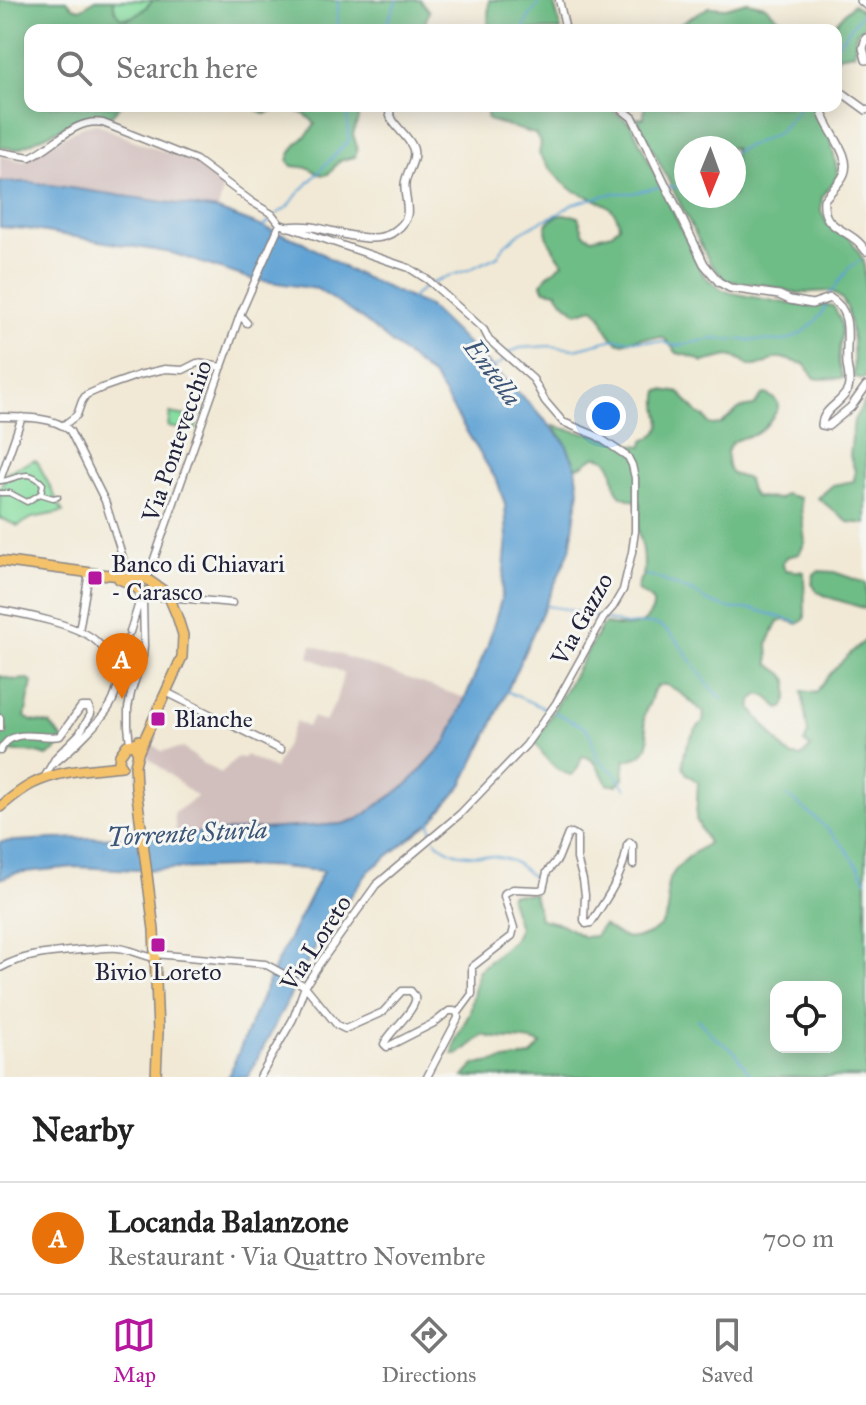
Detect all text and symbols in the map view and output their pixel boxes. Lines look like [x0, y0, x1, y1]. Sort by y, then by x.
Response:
search box [24, 24, 842, 112]
icon: search [52, 46, 96, 90]
text: Search here [116, 50, 258, 86]
north arrow [674, 136, 746, 208]
water label: Entella [457, 331, 529, 412]
street label: Via Pontevecchio [135, 356, 219, 527]
your location [586, 396, 626, 436]
place label: Banco di Chiavari - Carasco [111, 549, 285, 607]
street label: Via Gazzo [544, 568, 620, 671]
marker: Banco di Chiavari - Carasco [86, 569, 104, 587]
pin: A [96, 633, 148, 699]
place label: Blanche [174, 704, 253, 734]
marker: Blanche [149, 710, 167, 728]
water label: Torrente Sturla [106, 813, 268, 853]
street label: Via Loreto [273, 889, 358, 997]
marker: Bivio Loreto [149, 936, 167, 954]
place label: Bivio Loreto [94, 957, 222, 987]
map controls [770, 981, 842, 1053]
button: locate [770, 981, 842, 1053]
text: Nearby [32, 1109, 134, 1150]
text: Locanda Balanzone [108, 1204, 349, 1240]
text: A [49, 1222, 67, 1254]
text: 700 m [762, 1222, 834, 1254]
text: Restaurant · Via Quattro Novembre [108, 1240, 486, 1272]
tab: Map [112, 1313, 156, 1388]
tab: Directions [381, 1313, 476, 1388]
tab: Saved [701, 1313, 753, 1388]

